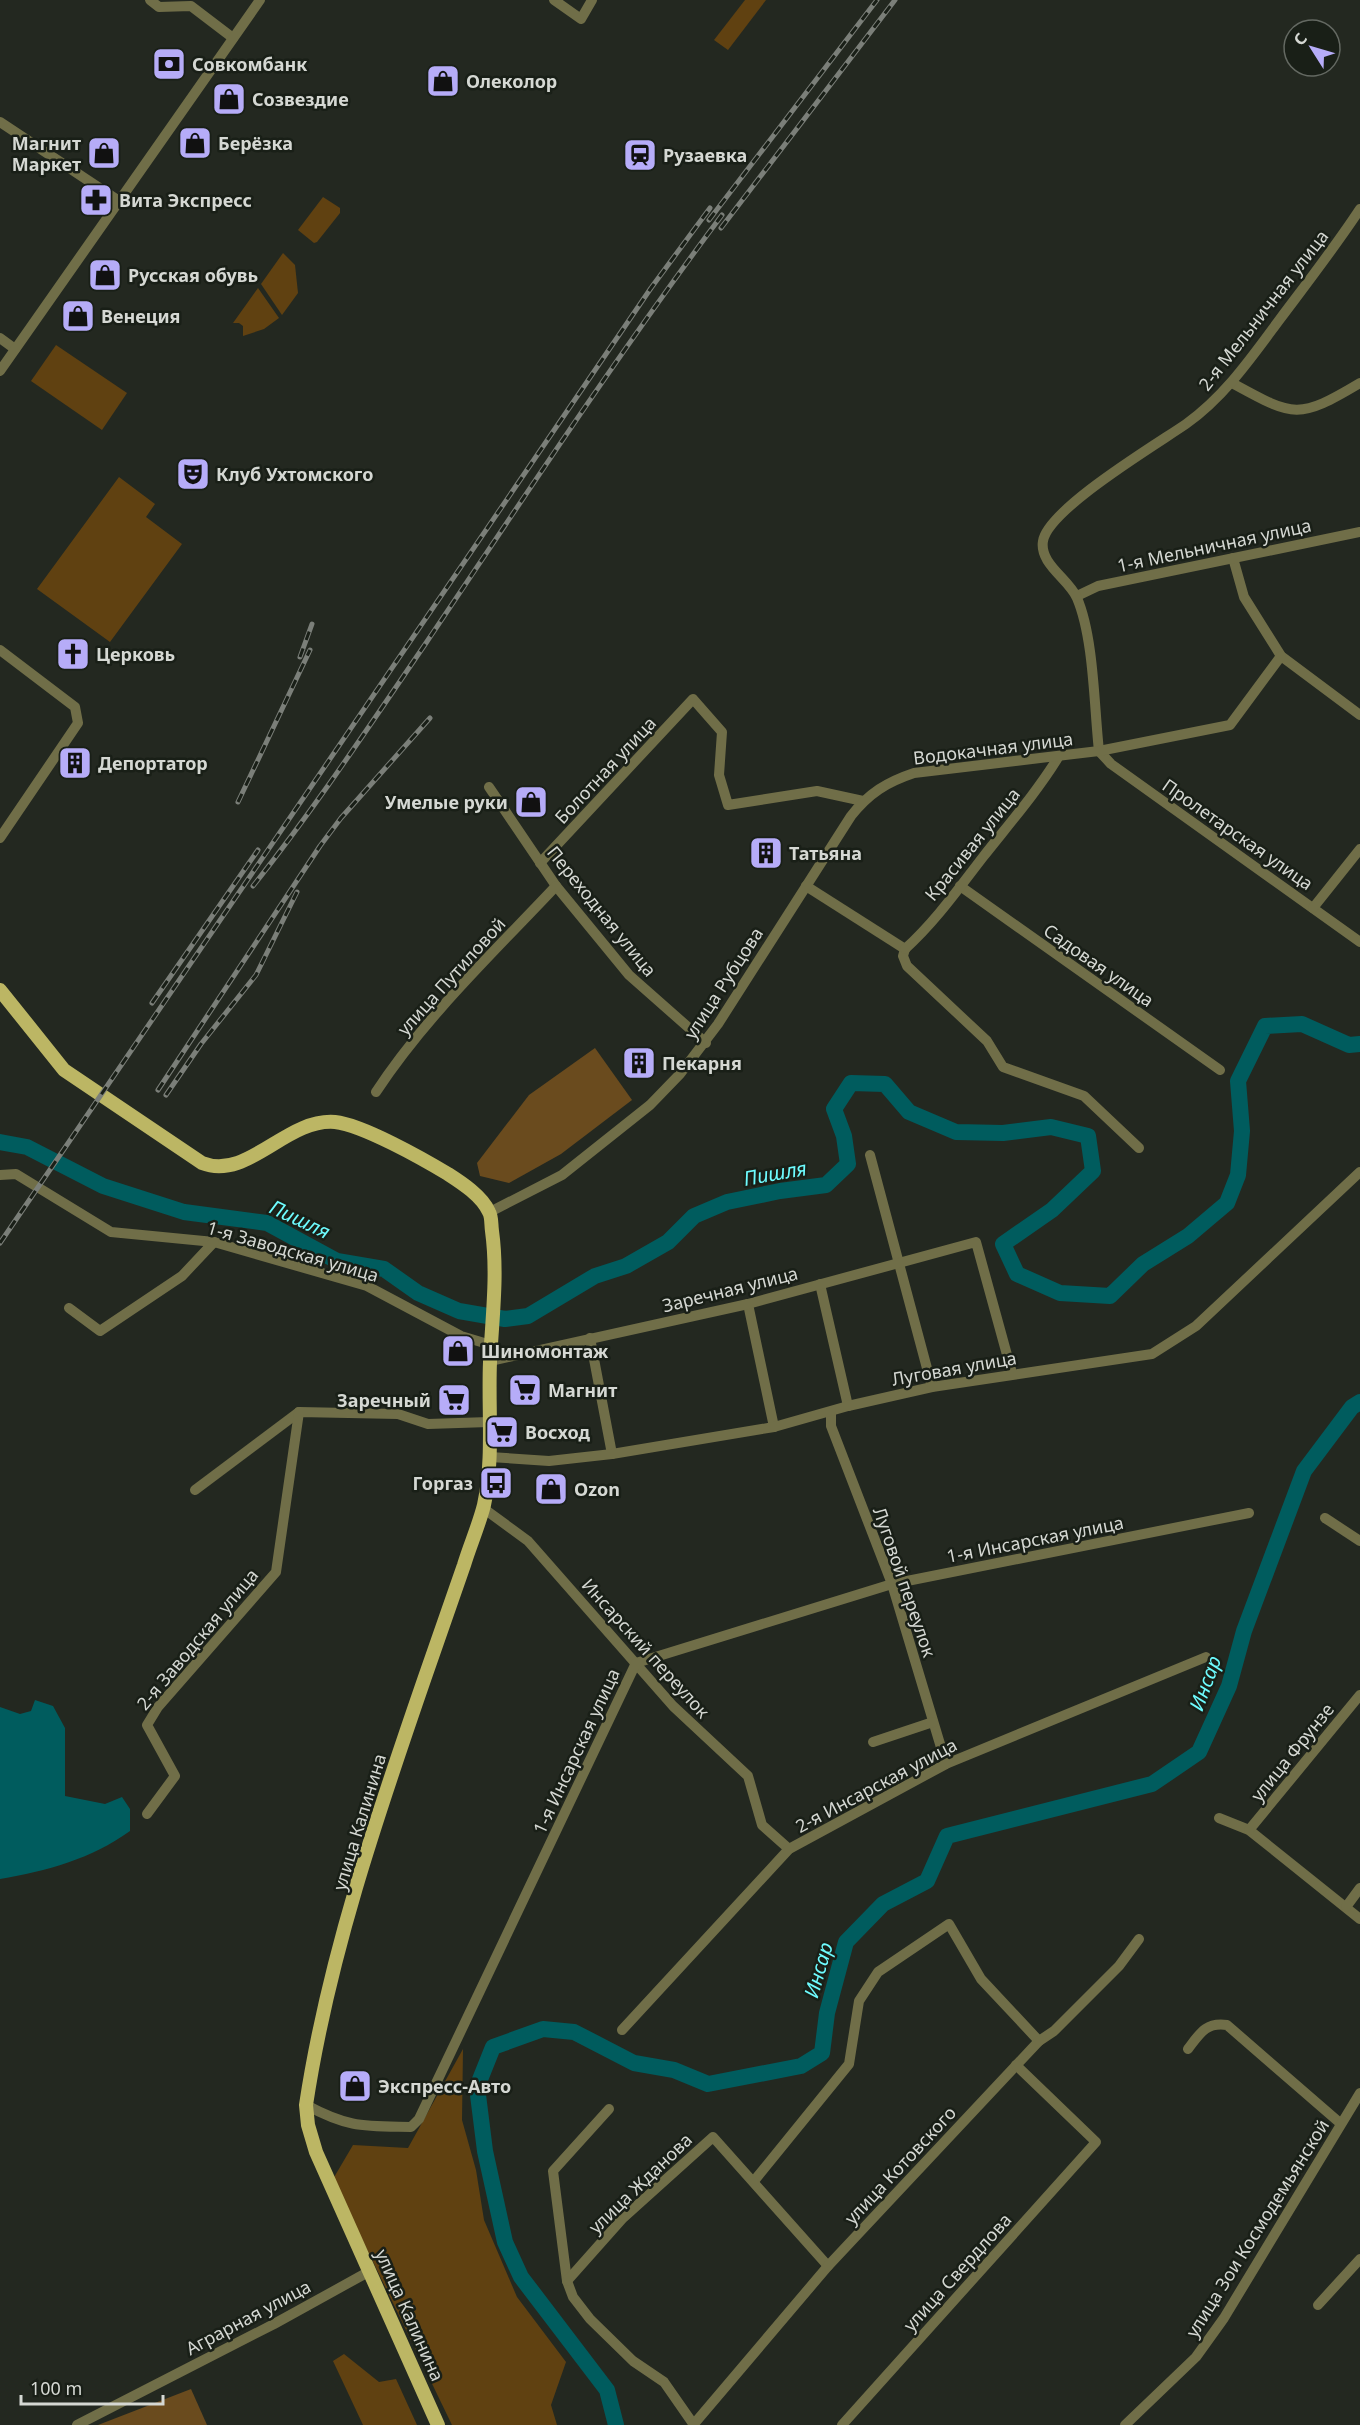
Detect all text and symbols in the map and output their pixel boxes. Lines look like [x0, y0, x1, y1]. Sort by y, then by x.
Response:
north arrow [1282, 18, 1342, 78]
text: С [1288, 28, 1312, 50]
bank icon: Совкомбанк [151, 46, 187, 82]
place label: Совкомбанк [192, 52, 307, 76]
shop icon: Олеколор [425, 63, 461, 99]
place label: Олеколор [466, 69, 557, 93]
shop icon: Созвездие [211, 81, 247, 117]
place label: Созвездие [252, 87, 349, 111]
shop icon: Берёзка [177, 125, 213, 161]
place label: Магнит Маркет [12, 131, 81, 176]
place label: Берёзка [218, 131, 293, 155]
shop icon: Магнит Маркет [86, 135, 122, 171]
station icon: Рузаевка [622, 137, 658, 173]
place label: Рузаевка [663, 143, 747, 167]
pharmacy icon: Вита Экспресс [78, 182, 114, 218]
place label: Вита Экспресс [119, 188, 252, 212]
street label: 2-я Мельничная улица [1193, 225, 1333, 395]
shop icon: Русская обувь [87, 257, 123, 293]
place label: Русская обувь [128, 263, 258, 287]
shop icon: Венеция [60, 298, 96, 334]
place label: Венеция [101, 304, 180, 328]
theatre icon: Клуб Ухтомского [175, 456, 211, 492]
place label: Клуб Ухтомского [216, 462, 373, 486]
street label: 1-я Мельничная улица [1115, 513, 1313, 577]
church icon: Церковь [55, 636, 91, 672]
place label: Церковь [96, 642, 175, 666]
street label: Болотная улица [549, 711, 661, 829]
street label: Водокачная улица [912, 726, 1074, 770]
building icon: Депортатор [57, 745, 93, 781]
place label: Депортатор [98, 751, 208, 775]
street label: Пролетарская улица [1158, 773, 1318, 895]
street label: Красивая улица [919, 783, 1025, 905]
shop icon: Умелые руки [513, 784, 549, 820]
place label: Умелые руки [385, 790, 508, 814]
building icon: Татьяна [748, 835, 784, 871]
street label: Переходная улица [542, 841, 662, 981]
place label: Татьяна [789, 841, 862, 865]
street label: улица Путиловой [392, 912, 510, 1040]
street label: Садовая улица [1039, 918, 1159, 1012]
street label: улица Рубцова [678, 923, 768, 1043]
building icon: Пекарня [621, 1045, 657, 1081]
place label: Пекарня [662, 1051, 742, 1075]
water label: Пишля [741, 1154, 809, 1192]
water label: Пишля [265, 1193, 335, 1245]
street label: 1-я Заводская улица [204, 1215, 382, 1287]
street label: Заречная улица [660, 1261, 800, 1317]
shop icon: Шиномонтаж [440, 1333, 476, 1369]
place label: Шиномонтаж [481, 1339, 609, 1363]
street label: Луговая улица [890, 1345, 1018, 1391]
supermarket icon: Магнит [507, 1372, 543, 1408]
place label: Магнит [548, 1378, 617, 1402]
supermarket icon: Заречный [436, 1382, 472, 1418]
place label: Заречный [337, 1388, 431, 1412]
supermarket icon: Восход [484, 1414, 520, 1450]
place label: Восход [525, 1420, 591, 1444]
bus stop icon: Горгаз [478, 1465, 514, 1501]
place label: Горгаз [412, 1471, 473, 1495]
shop icon: Ozon [533, 1471, 569, 1507]
place label: Ozon [574, 1477, 620, 1501]
street label: Луговой переулок [868, 1504, 942, 1661]
street label: 1-я Инсарская улица [944, 1510, 1126, 1568]
street label: 2-я Заводская улица [131, 1563, 263, 1715]
street label: Инсарский переулок [577, 1573, 715, 1723]
water label: Инсар [1183, 1652, 1227, 1714]
street label: 1-я Инсарская улица [527, 1664, 625, 1838]
street label: улица Фрунзе [1245, 1698, 1339, 1806]
street label: 2-я Инсарская улица [791, 1732, 961, 1838]
street label: улица Калинина [327, 1751, 391, 1893]
water label: Инсар [797, 1939, 839, 2001]
shop icon: Экспресс-Авто [337, 2068, 373, 2104]
place label: Экспресс-Авто [378, 2074, 511, 2098]
street label: улица Котовского [839, 2101, 961, 2229]
street label: улица Зои Космодемьянской [1180, 2114, 1334, 2342]
street label: улица Жданова [583, 2128, 697, 2238]
street label: улица Свердлова [898, 2208, 1016, 2336]
street label: улица Калинина [370, 2245, 450, 2385]
street label: Аграрная улица [181, 2274, 315, 2360]
scale bar [21, 2368, 164, 2406]
text: 100 m [30, 2376, 82, 2400]

